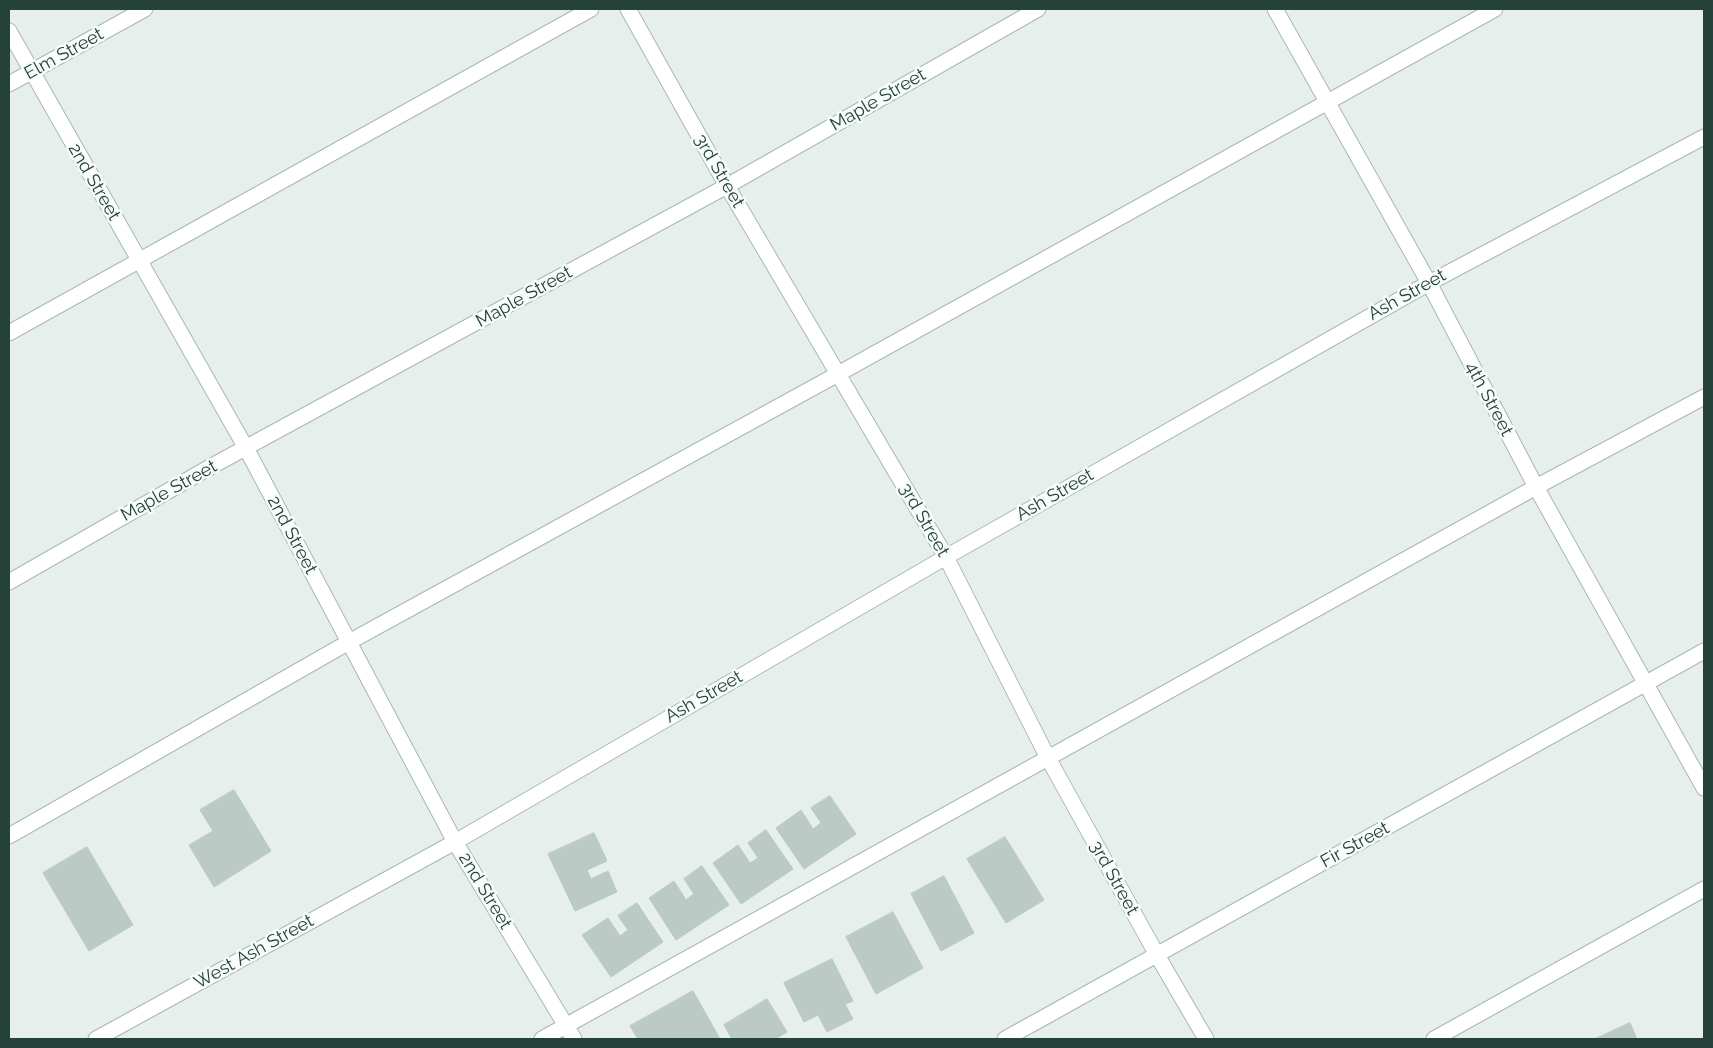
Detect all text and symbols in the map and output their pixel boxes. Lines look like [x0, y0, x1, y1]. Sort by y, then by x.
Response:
street label: Elm Street [21, 23, 107, 85]
street label: Maple Street [826, 64, 930, 136]
street label: 3rd Street [689, 130, 749, 212]
street label: 2nd Street [63, 140, 125, 224]
street label: Maple Street [472, 262, 576, 332]
street label: Ash Street [1364, 265, 1450, 325]
street label: 4th Street [1460, 358, 1518, 440]
street label: Maple Street [117, 456, 221, 526]
street label: Ash Street [1012, 464, 1098, 526]
street label: 3rd Street [894, 479, 954, 561]
street label: 2nd Street [262, 492, 322, 578]
street label: Ash Street [661, 666, 747, 728]
street label: Fir Street [1317, 817, 1393, 873]
street label: 3rd Street [1085, 837, 1143, 919]
street label: 2nd Street [454, 849, 516, 933]
street label: West Ash Street [191, 910, 317, 994]

